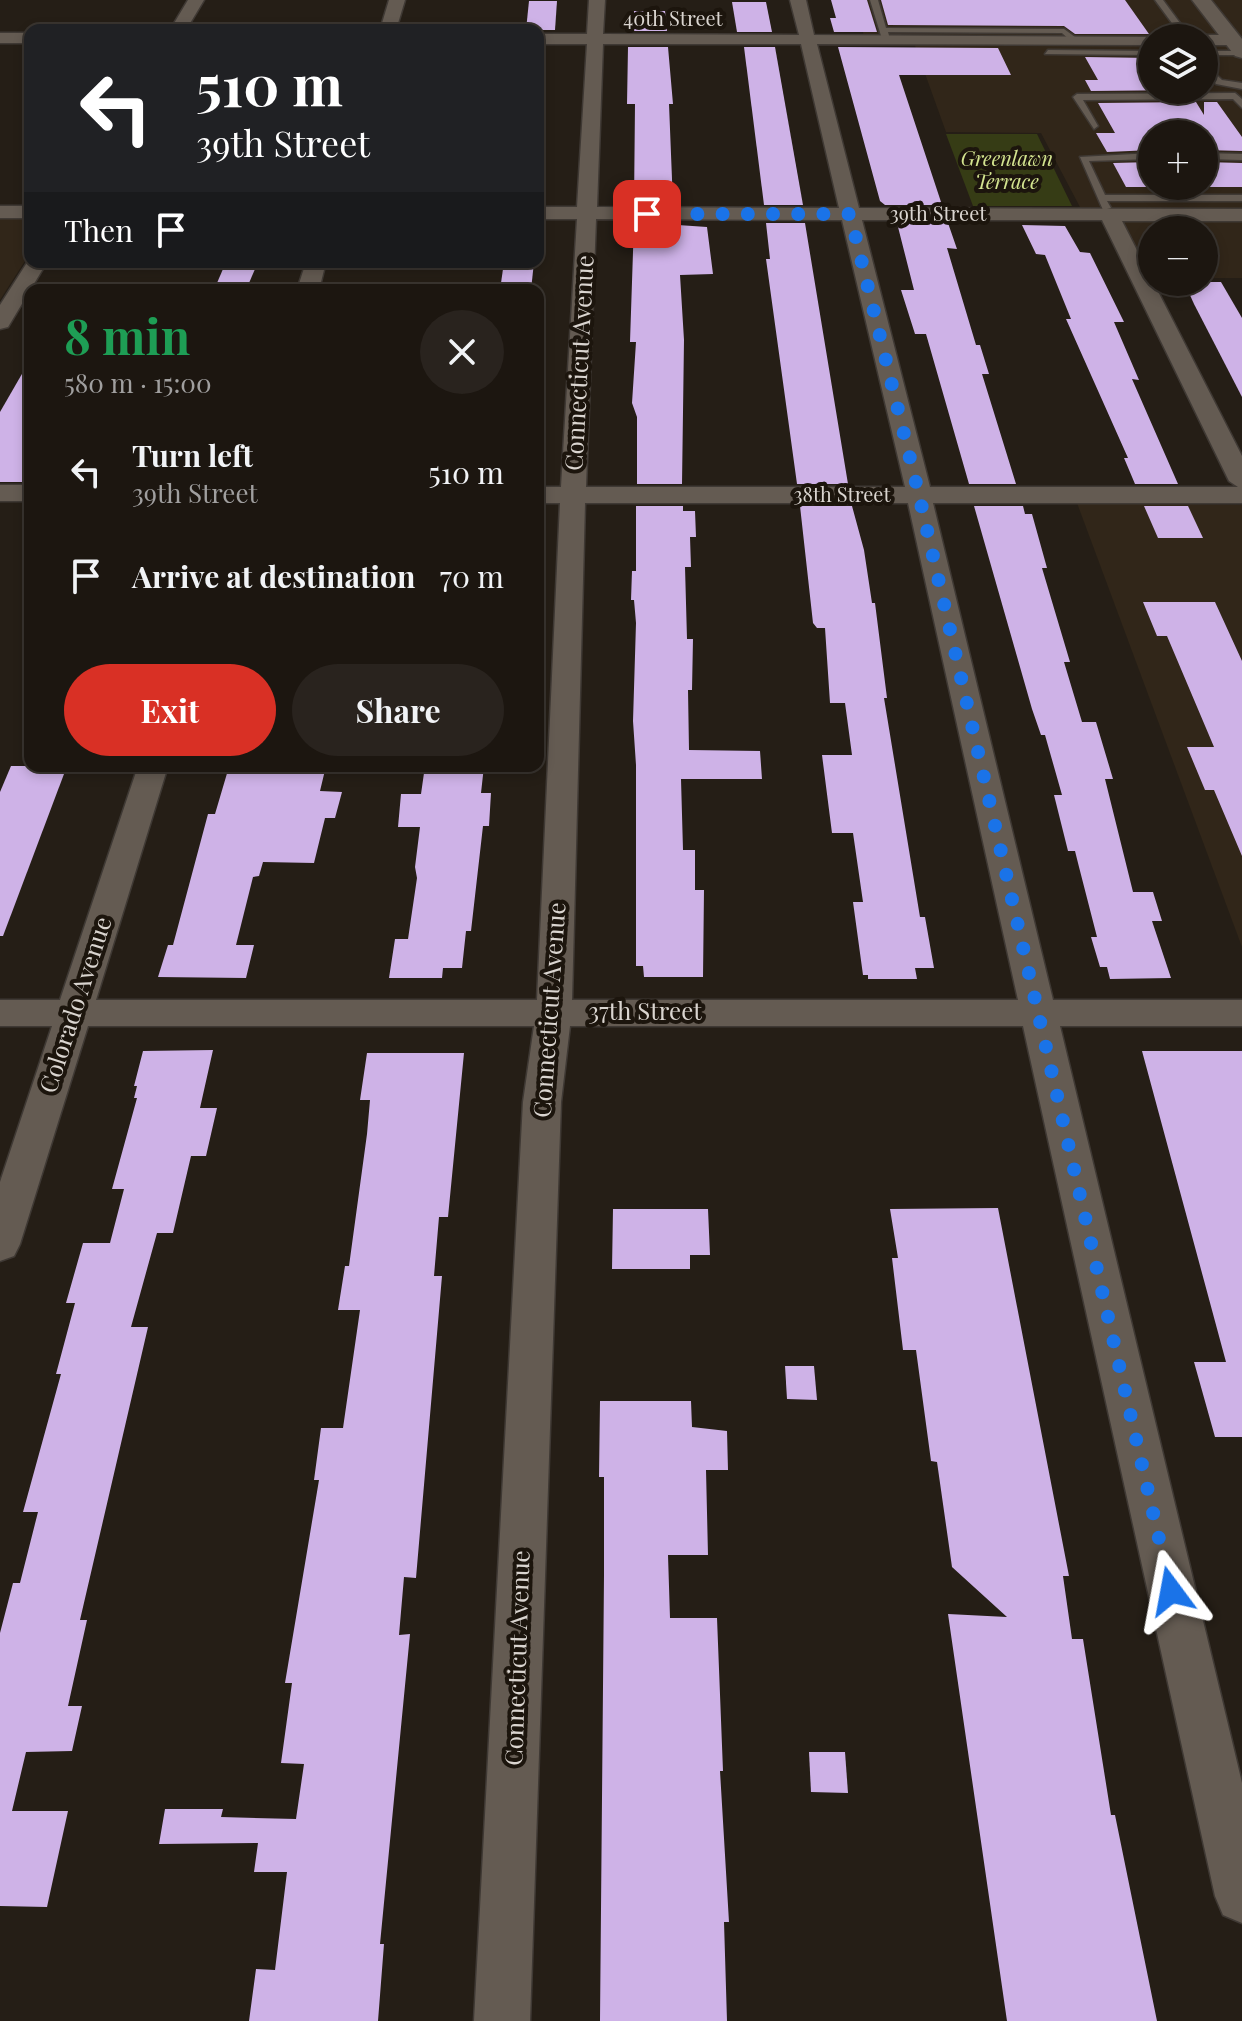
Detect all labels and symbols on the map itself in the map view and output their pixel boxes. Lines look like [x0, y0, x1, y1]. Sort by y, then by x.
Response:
street label: 40th Street [623, 4, 724, 31]
park label: Greenlawn Terrace [961, 144, 1053, 194]
pin [613, 180, 681, 248]
street label: 39th Street [890, 199, 987, 226]
street label: Connecticut Avenue [556, 254, 600, 471]
street label: 38th Street [794, 480, 891, 507]
street label: Connecticut Avenue [525, 901, 571, 1119]
street label: Colorado Avenue [31, 912, 118, 1096]
street label: 37th Street [588, 994, 702, 1026]
position arrow [1129, 1549, 1213, 1633]
street label: Connecticut Avenue [496, 1550, 536, 1766]

